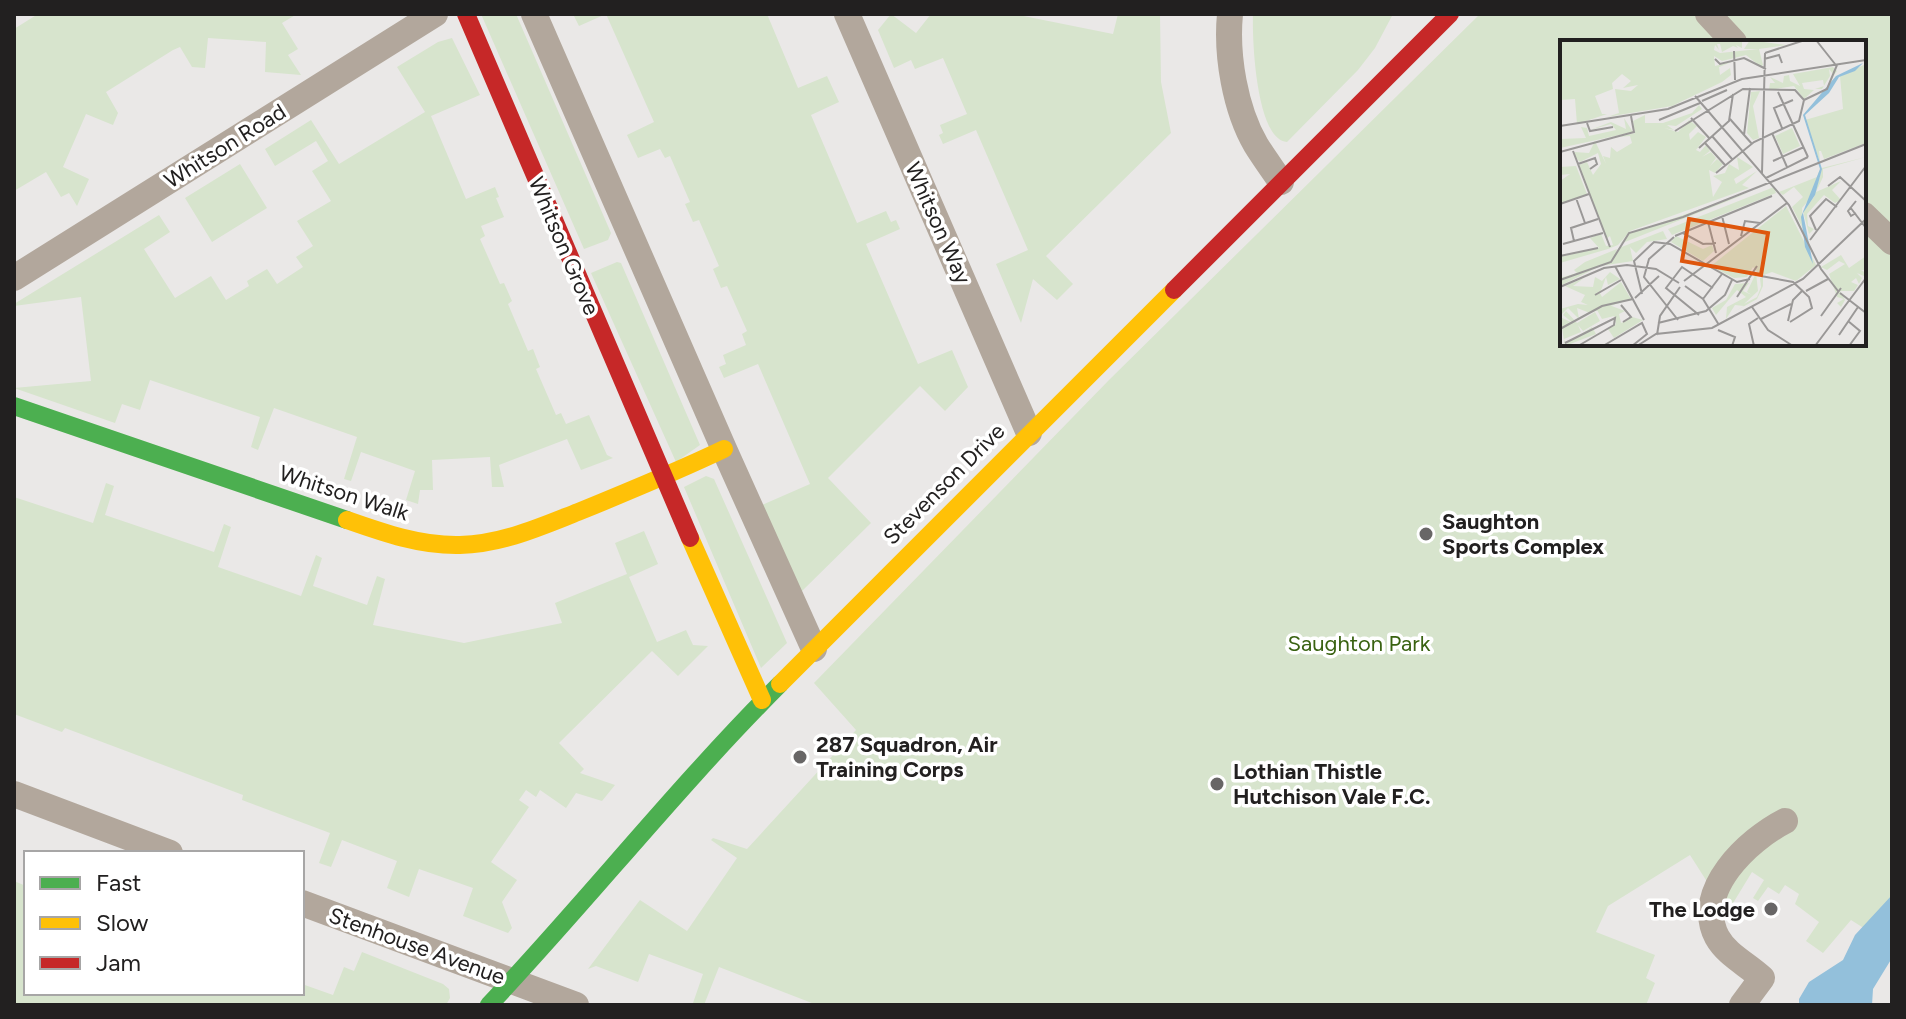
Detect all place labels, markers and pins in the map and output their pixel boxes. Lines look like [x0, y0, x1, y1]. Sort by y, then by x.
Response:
place label: Saughton Sports Complex [1442, 508, 1604, 560]
marker: Saughton Sports Complex [1417, 525, 1435, 543]
place label: 287 Squadron, Air Training Corps [816, 731, 998, 783]
marker: 287 Squadron, Air Training Corps [791, 748, 809, 766]
place label: Lothian Thistle Hutchison Vale F.C. [1233, 758, 1430, 810]
marker: Lothian Thistle Hutchison Vale F.C. [1208, 775, 1226, 793]
place label: The Lodge [1649, 896, 1755, 923]
marker: The Lodge [1762, 900, 1780, 918]

